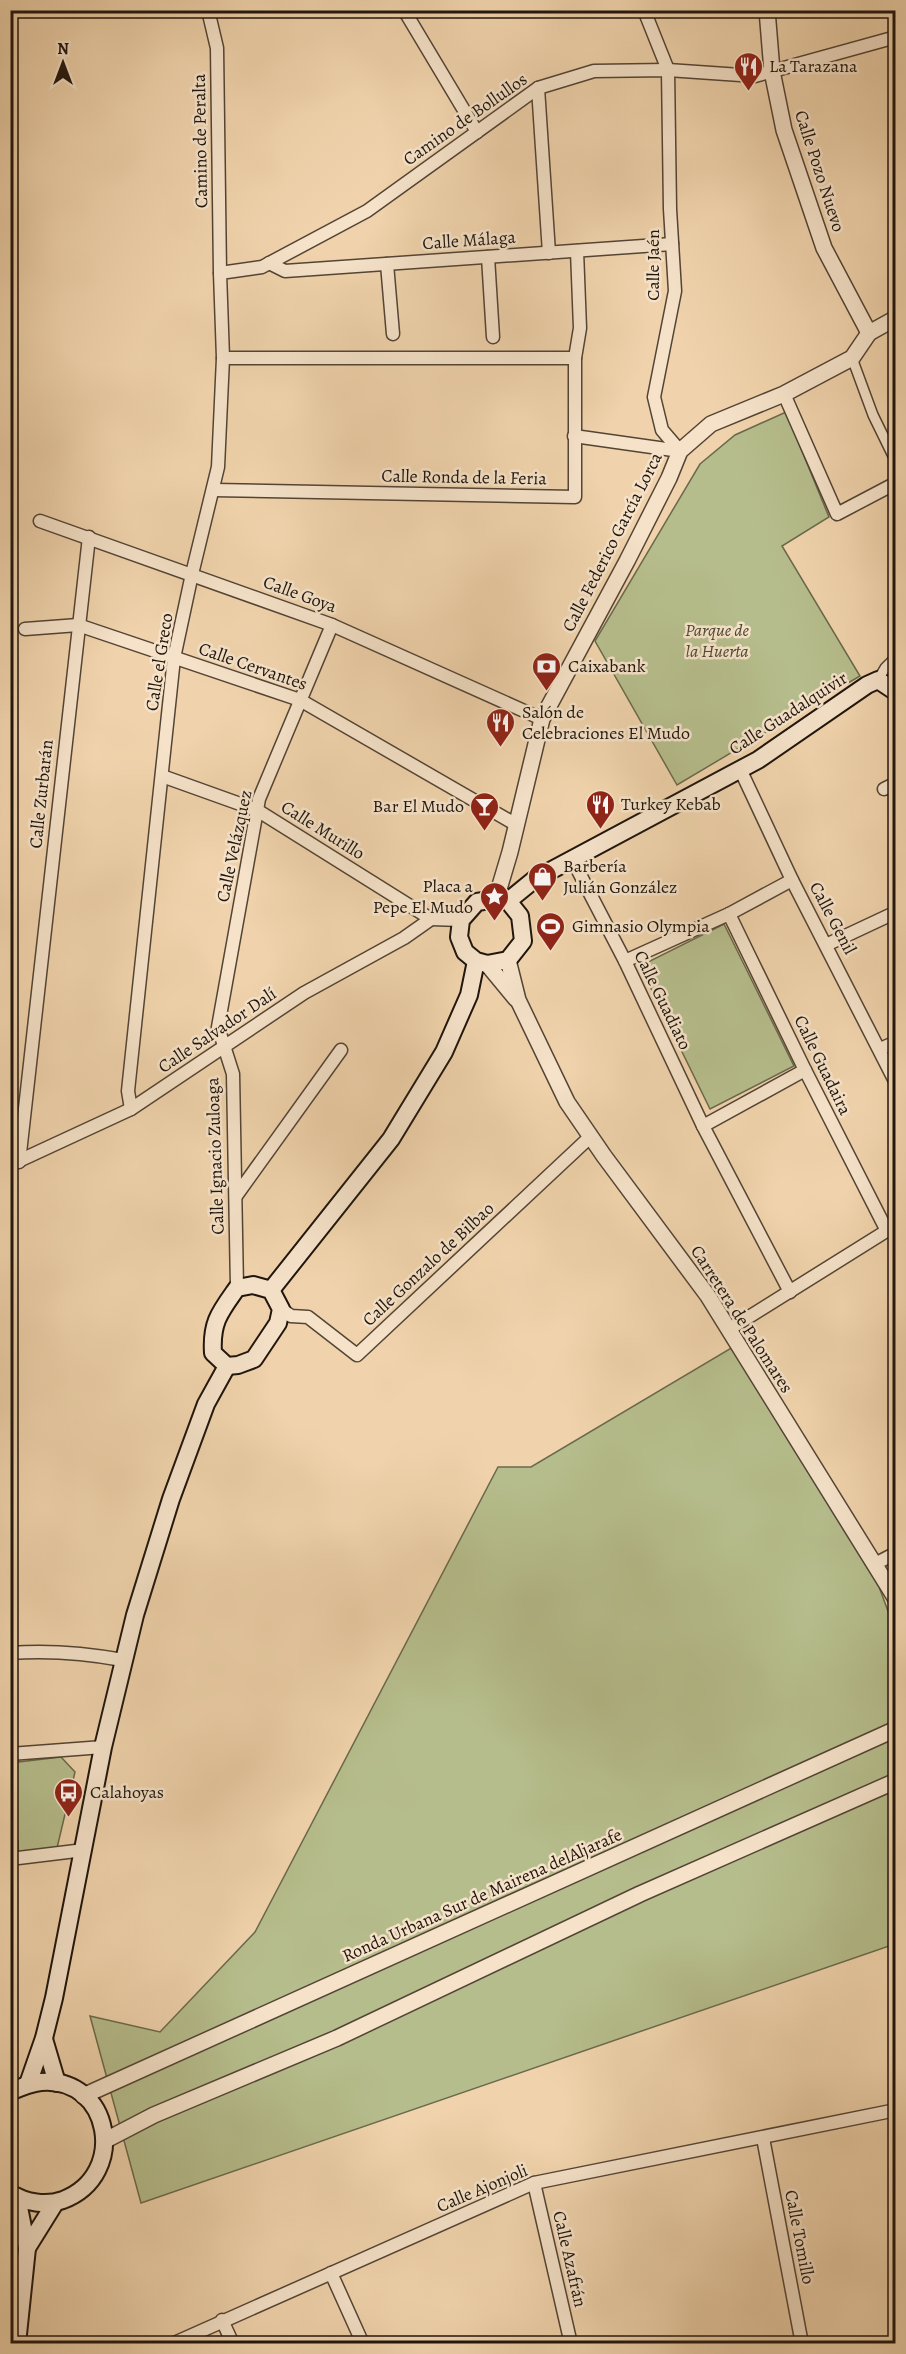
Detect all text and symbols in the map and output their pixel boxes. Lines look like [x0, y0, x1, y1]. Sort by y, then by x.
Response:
north arrow [33, 33, 93, 93]
text: N [57, 38, 69, 60]
restaurant icon: La Tarazana [732, 50, 764, 92]
place label: La Tarazana [769, 54, 858, 78]
street label: Camino de Bollullos [398, 67, 532, 171]
street label: Camino de Peralta [187, 73, 213, 208]
street label: Calle Pozo Nuevo [789, 107, 851, 235]
street label: Calle Málaga [422, 225, 517, 255]
street label: Calle Jaén [641, 229, 665, 301]
street label: Calle Federico García Lorca [556, 448, 668, 636]
street label: Calle Ronda de la Feria [381, 464, 548, 490]
street label: Calle Goya [260, 570, 341, 619]
street label: Calle el Greco [139, 611, 179, 713]
park label: Parque de la Huerta [685, 618, 750, 663]
street label: Calle Cervantes [195, 636, 311, 696]
bank icon: Caixabank [531, 650, 563, 692]
place label: Caixabank [568, 654, 646, 678]
street label: Calle Guadalquivir [724, 666, 852, 760]
place label: Salón de Celebraciones El Mudo [522, 700, 690, 745]
restaurant icon: Salón de Celebraciones El Mudo [485, 706, 517, 748]
street label: Calle Zurbarán [23, 738, 59, 850]
street label: Calle Velázquez [210, 788, 258, 904]
restaurant icon: Turkey Kebab [584, 788, 616, 830]
bar icon: Bar El Mudo [469, 790, 501, 832]
place label: Turkey Kebab [621, 792, 721, 816]
place label: Bar El Mudo [373, 794, 464, 818]
street label: Calle Murillo [277, 795, 369, 865]
place label: Barbería Julián González [563, 854, 677, 899]
shop icon: Barbería Julián González [526, 860, 558, 902]
place label: Placa a Pepe El Mudo [373, 874, 474, 919]
street label: Calle Genil [804, 877, 862, 959]
place icon: Placa a Pepe El Mudo [478, 880, 510, 922]
sports icon: Gimnasio Olympia [535, 910, 567, 952]
place label: Gimnasio Olympia [572, 914, 710, 938]
street label: Calle Guadiato [629, 946, 697, 1054]
street label: Calle Salvador Dalí [153, 982, 281, 1078]
street label: Calle Guadaira [789, 1011, 858, 1119]
street label: Calle Ignacio Zuloaga [200, 1076, 230, 1235]
street label: Calle Gonzalo de Bilbao [357, 1197, 499, 1331]
street label: Carretera de Palomares [685, 1240, 799, 1398]
bus stop icon: Calahoyas [53, 1776, 85, 1818]
place label: Calahoyas [90, 1780, 164, 1804]
street label: Ronda Urbana Sur de Mairena delAljarafe [338, 1822, 626, 1968]
street label: Calle Ajonjoli [433, 2158, 531, 2218]
street label: Calle Tomillo [779, 2188, 821, 2286]
street label: Calle Azafrán [547, 2208, 593, 2310]

